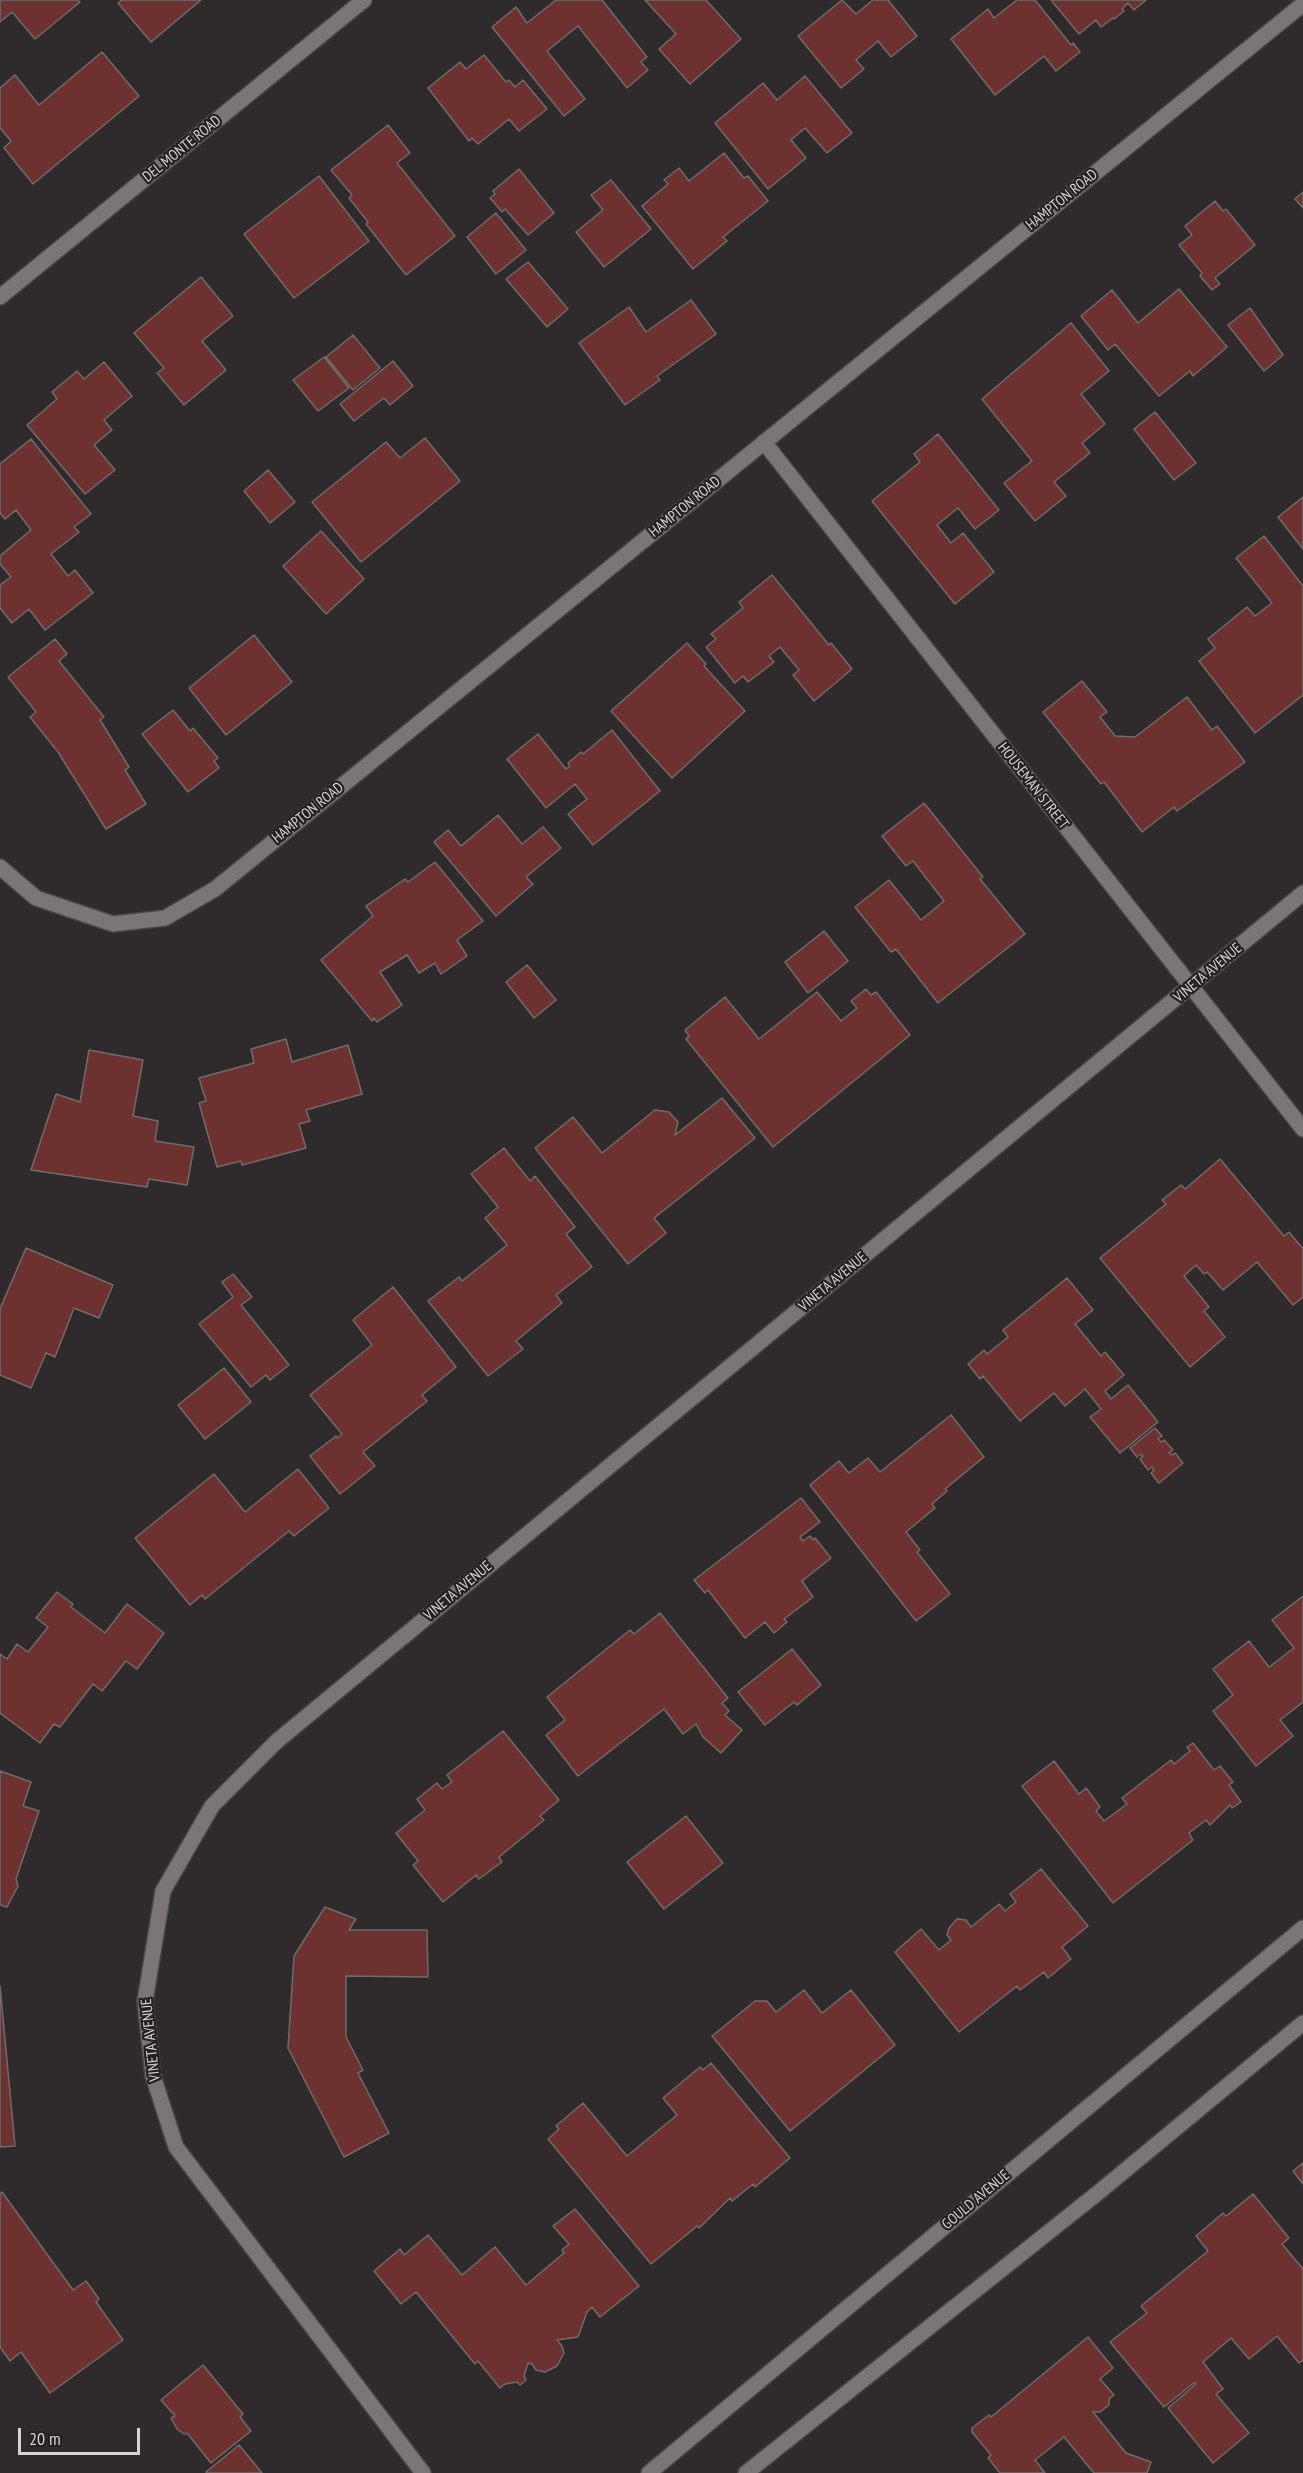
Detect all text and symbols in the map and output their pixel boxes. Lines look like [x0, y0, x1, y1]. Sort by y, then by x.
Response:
street label: DEL MONTE ROAD [139, 112, 225, 186]
street label: HAMPTON ROAD [1023, 166, 1101, 234]
street label: HAMPTON ROAD [646, 473, 724, 541]
street label: HOUSEMAN STREET [994, 739, 1072, 833]
street label: HAMPTON ROAD [269, 779, 347, 847]
street label: VINETA AVENUE [1170, 939, 1246, 1007]
street label: VINETA AVENUE [795, 1248, 871, 1316]
street label: VINETA AVENUE [420, 1557, 496, 1625]
street label: VINETA AVENUE [138, 1998, 164, 2082]
street label: GOULD AVENUE [938, 2166, 1014, 2234]
scale bar [21, 2416, 142, 2454]
text: 20 m [29, 2427, 61, 2450]

